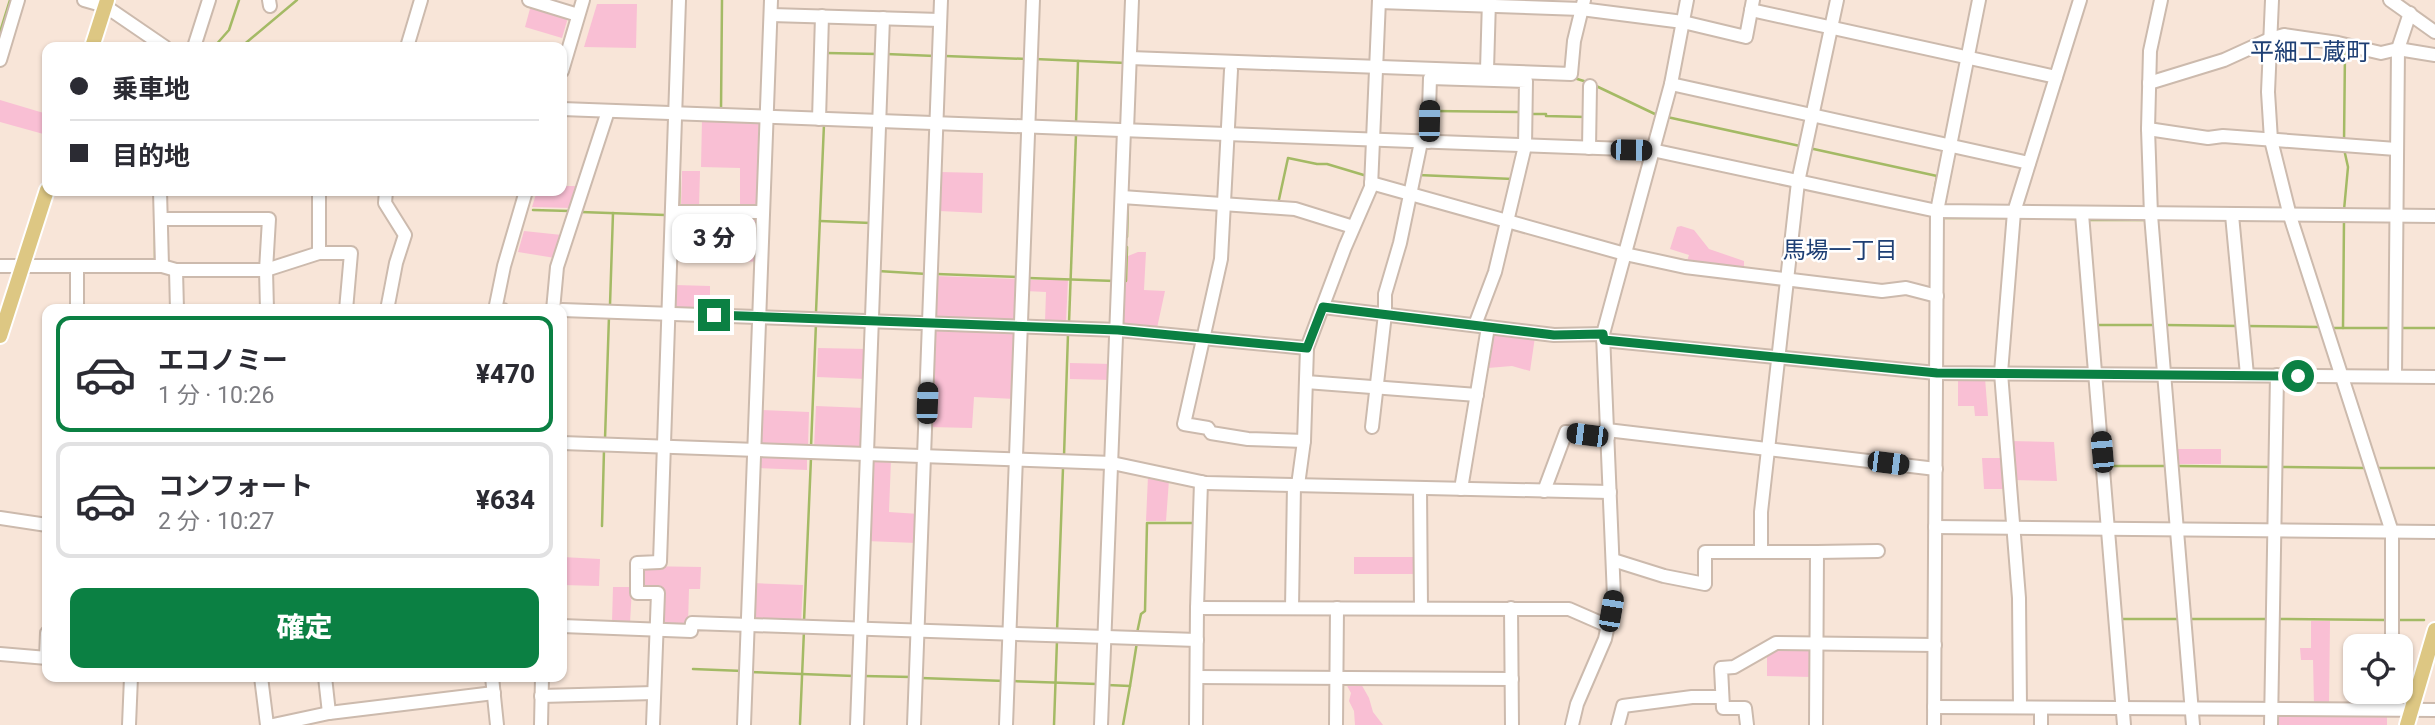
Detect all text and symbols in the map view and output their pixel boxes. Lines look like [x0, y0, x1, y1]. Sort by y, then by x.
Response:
district label: 平細工蔵町 [2250, 38, 2370, 66]
text: 乗車地 [112, 74, 190, 104]
car [1419, 100, 1440, 142]
car [1610, 139, 1653, 161]
text: 目的地 [112, 141, 190, 171]
callout: 3 分 [672, 214, 756, 262]
text: 3 分 [693, 225, 735, 252]
district label: 馬場一丁目 [1783, 237, 1898, 264]
route end [698, 299, 730, 331]
icon: car [74, 343, 137, 406]
text: エコノミー [158, 345, 288, 375]
text: ¥470 [476, 359, 535, 389]
route start [2282, 360, 2314, 392]
text: 1 分 · 10:26 [158, 382, 274, 409]
car [916, 382, 939, 424]
car [1565, 422, 1610, 448]
car [2090, 430, 2115, 474]
car [1866, 450, 1911, 476]
icon: car [74, 469, 137, 532]
text: コンフォート [158, 471, 313, 501]
text: ¥634 [476, 485, 535, 515]
text: 2 分 · 10:27 [158, 508, 274, 535]
button: 確定 [70, 588, 539, 668]
car [1598, 588, 1625, 634]
map controls [2343, 634, 2413, 704]
button: locate [2343, 634, 2413, 704]

